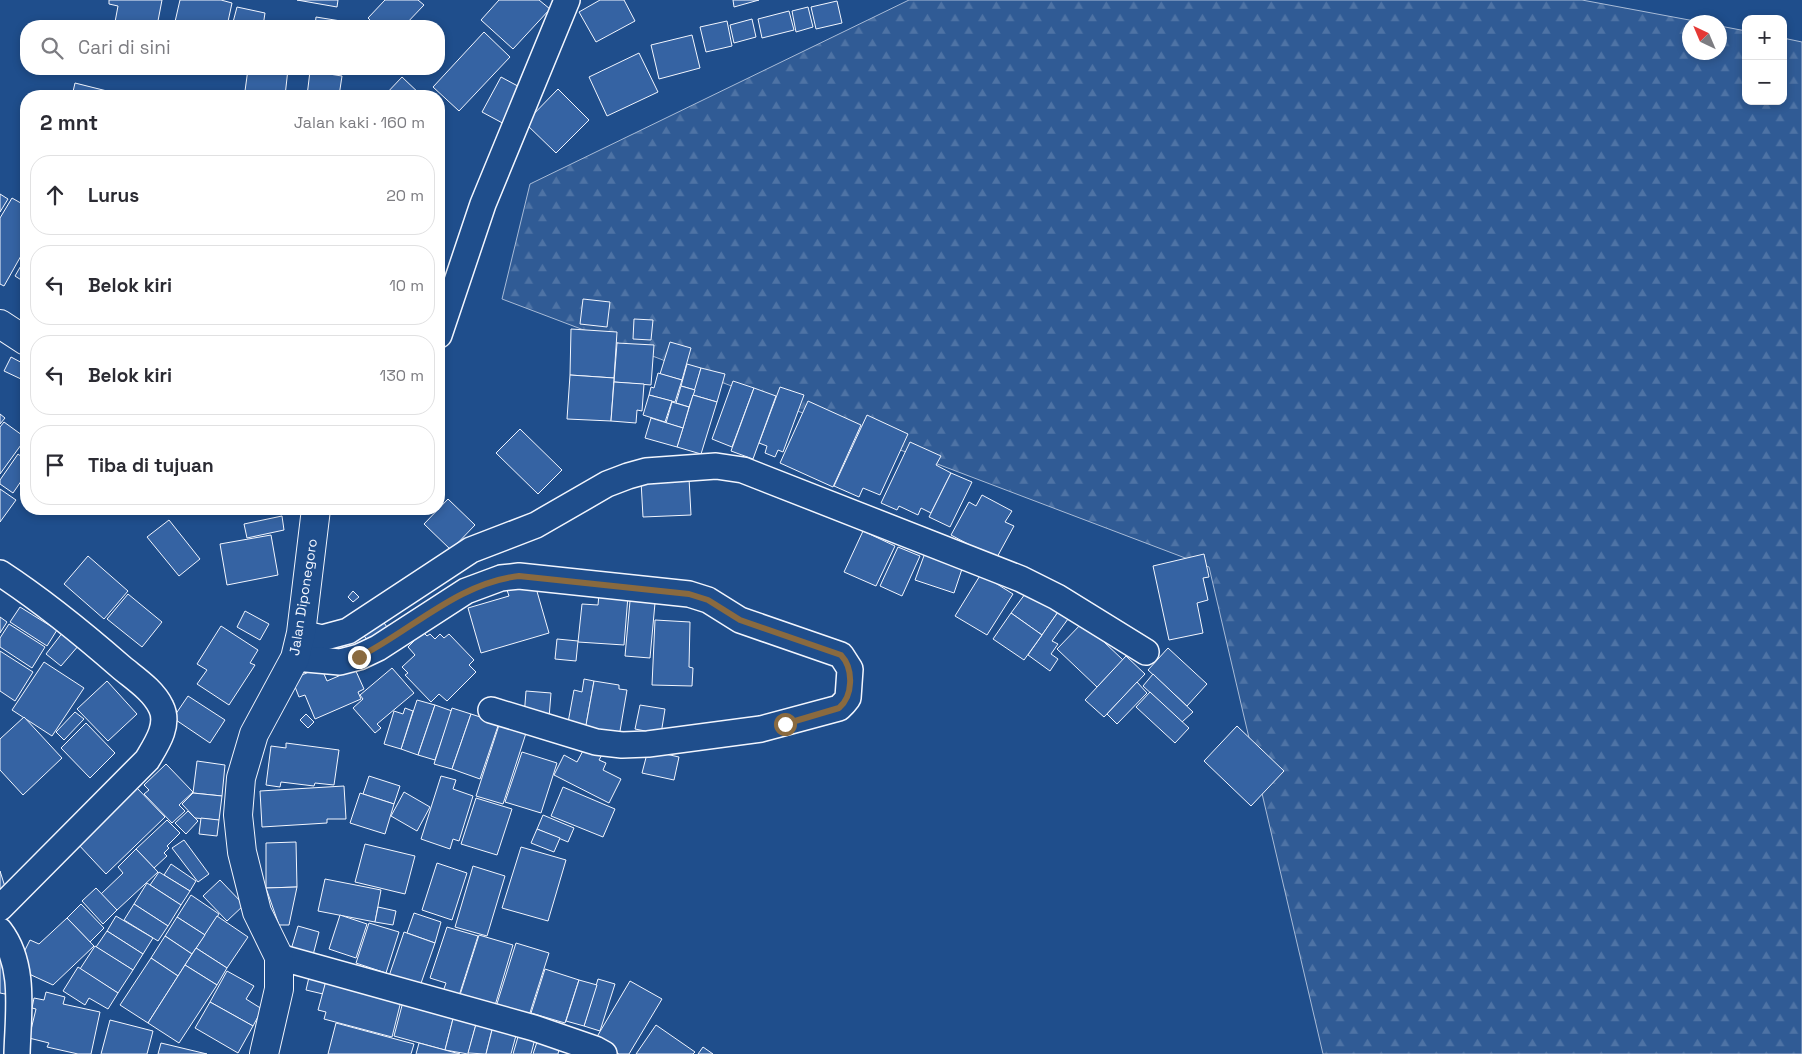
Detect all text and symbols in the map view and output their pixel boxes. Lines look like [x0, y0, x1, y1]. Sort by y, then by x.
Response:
north arrow [1682, 15, 1727, 60]
map controls [1742, 15, 1787, 105]
button: + [1742, 15, 1787, 60]
search box [20, 20, 445, 75]
icon: search [38, 34, 66, 62]
text: Cari di sini [78, 35, 171, 60]
button: − [1742, 60, 1787, 105]
text: 2 mnt [40, 109, 98, 136]
text: Jalan kaki · 160 m [294, 112, 425, 133]
icon: ahead [41, 181, 69, 209]
text: Lurus [88, 183, 139, 208]
text: 20 m [386, 185, 424, 206]
icon: left [41, 271, 69, 299]
text: Belok kiri [88, 273, 172, 298]
text: 10 m [389, 275, 424, 296]
icon: left [41, 361, 69, 389]
text: Belok kiri [88, 363, 172, 388]
text: 130 m [380, 365, 424, 386]
icon: arrive [41, 451, 69, 479]
text: Tiba di tujuan [88, 453, 214, 478]
street label: Jalan Diponegoro [285, 537, 321, 657]
route end [348, 646, 371, 669]
route start [774, 713, 797, 736]

